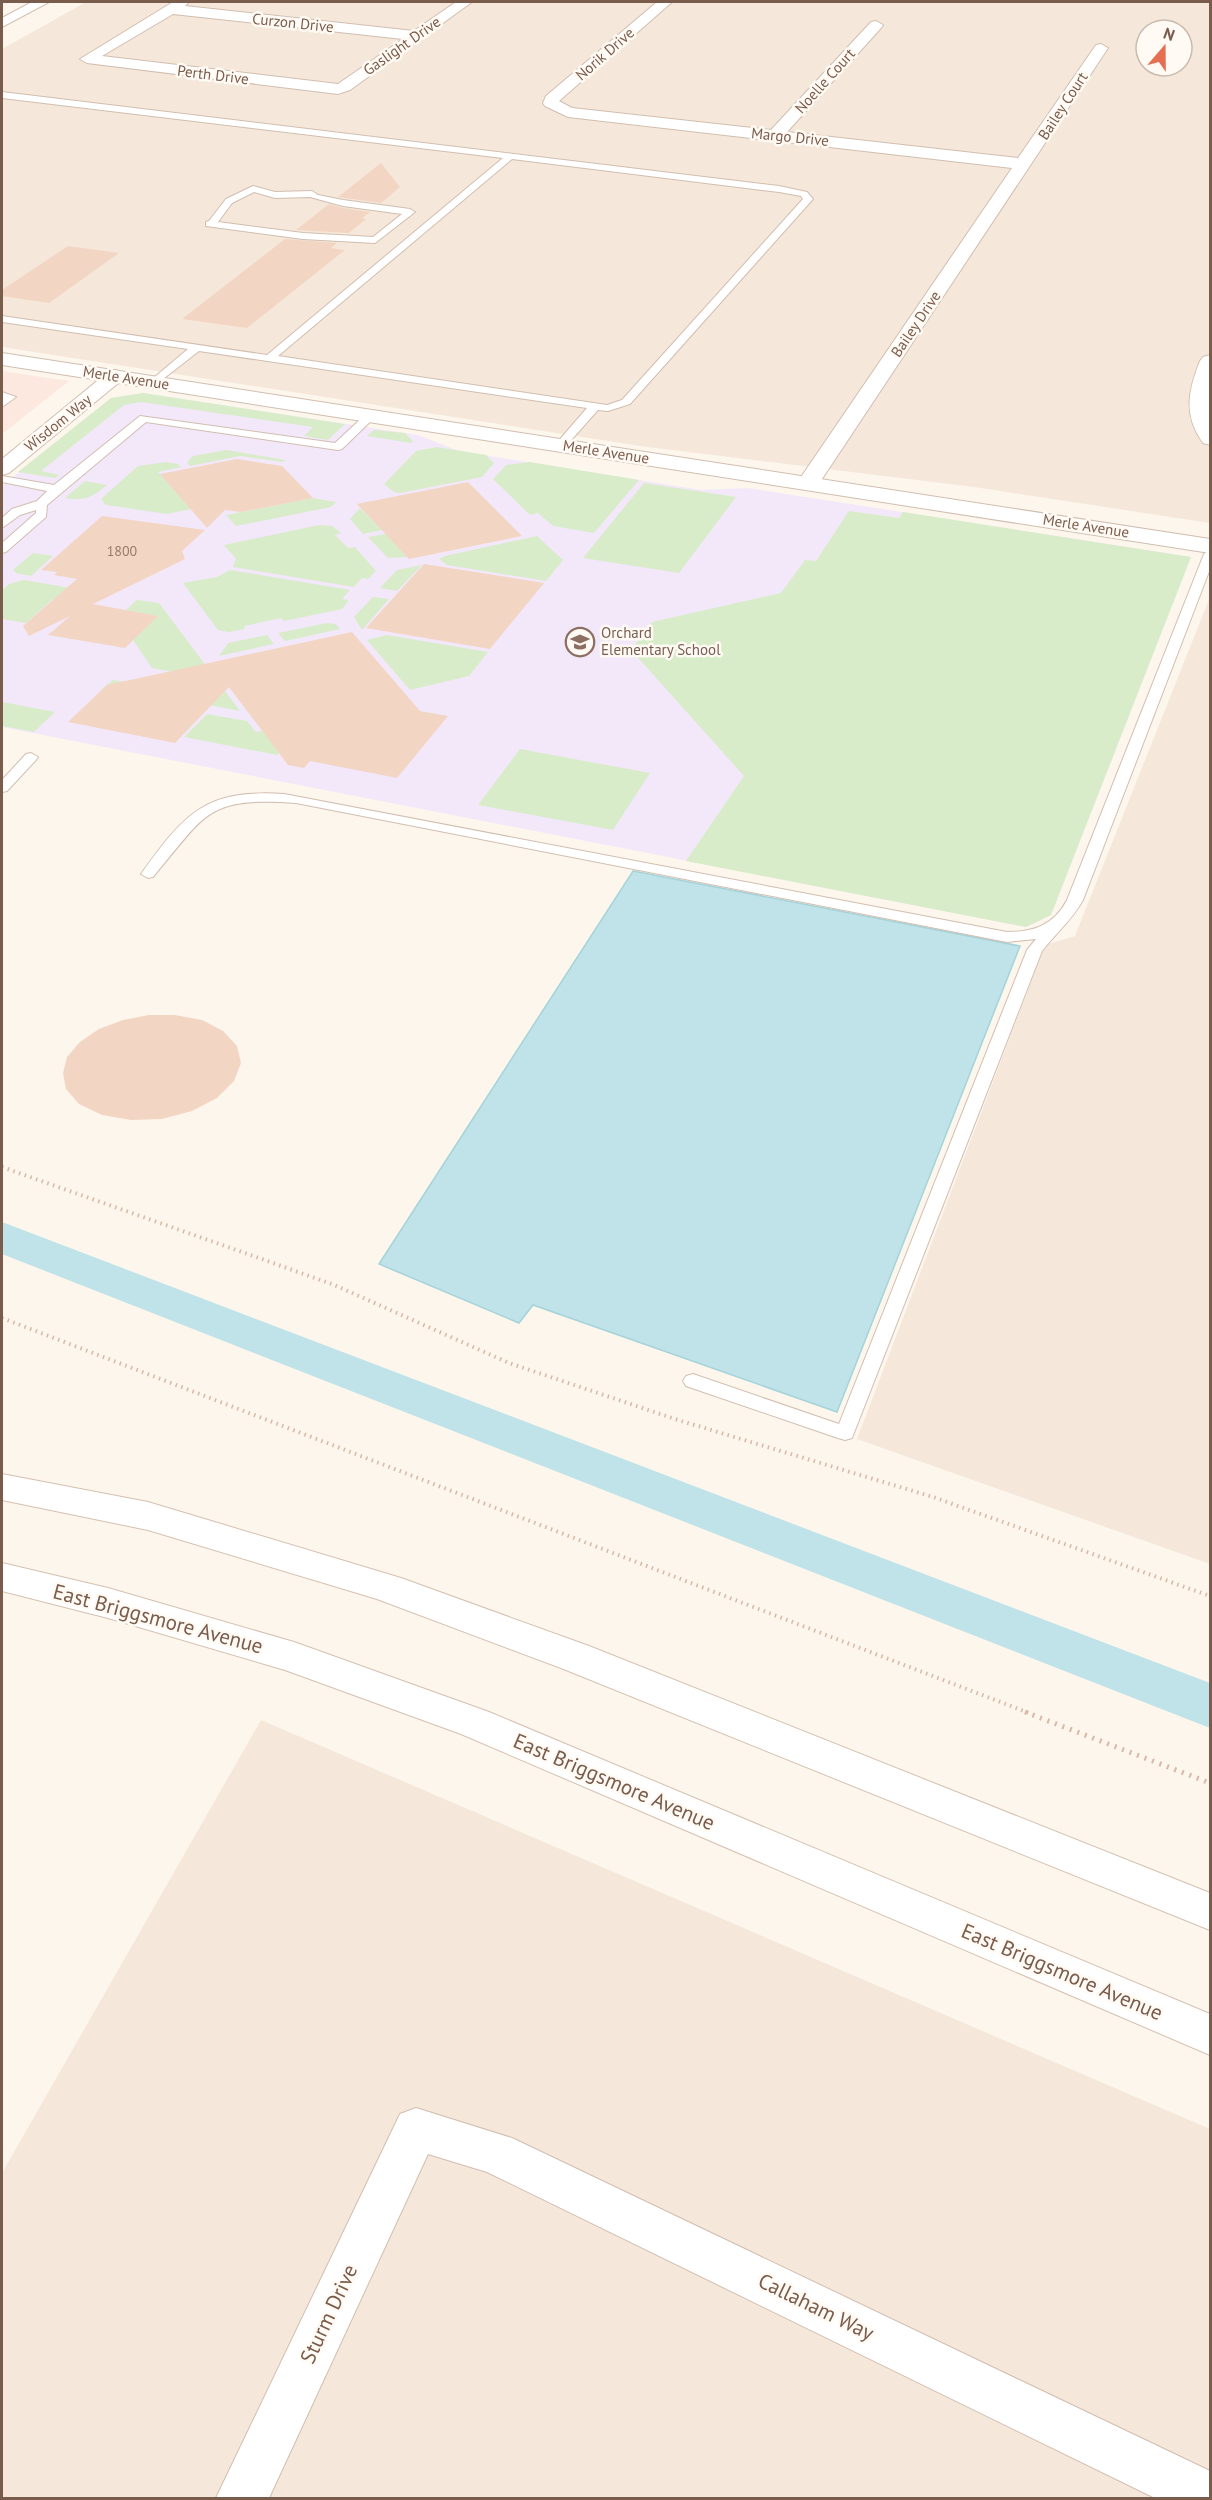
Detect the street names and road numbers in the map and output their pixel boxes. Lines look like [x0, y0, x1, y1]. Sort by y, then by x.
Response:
street label: Curzon Drive [251, 9, 335, 36]
street label: Gaslight Drive [359, 12, 444, 79]
street label: Norik Drive [571, 23, 638, 84]
street label: Noelle Court [790, 44, 859, 117]
street label: Perth Drive [176, 61, 250, 88]
street label: Bailey Court [1034, 68, 1092, 143]
street label: Margo Drive [750, 123, 830, 150]
street label: Bailey Drive [886, 287, 945, 361]
street label: Merle Avenue [82, 361, 171, 394]
street label: Wisdom Way [20, 390, 95, 455]
street label: Merle Avenue [562, 435, 651, 468]
street label: Merle Avenue [1042, 509, 1131, 542]
street label: East Briggsmore Avenue [50, 1577, 266, 1660]
street label: East Briggsmore Avenue [509, 1727, 719, 1836]
street label: East Briggsmore Avenue [957, 1917, 1167, 2026]
street label: Sturm Drive [294, 2260, 363, 2368]
street label: Callaham Way [754, 2267, 879, 2346]

